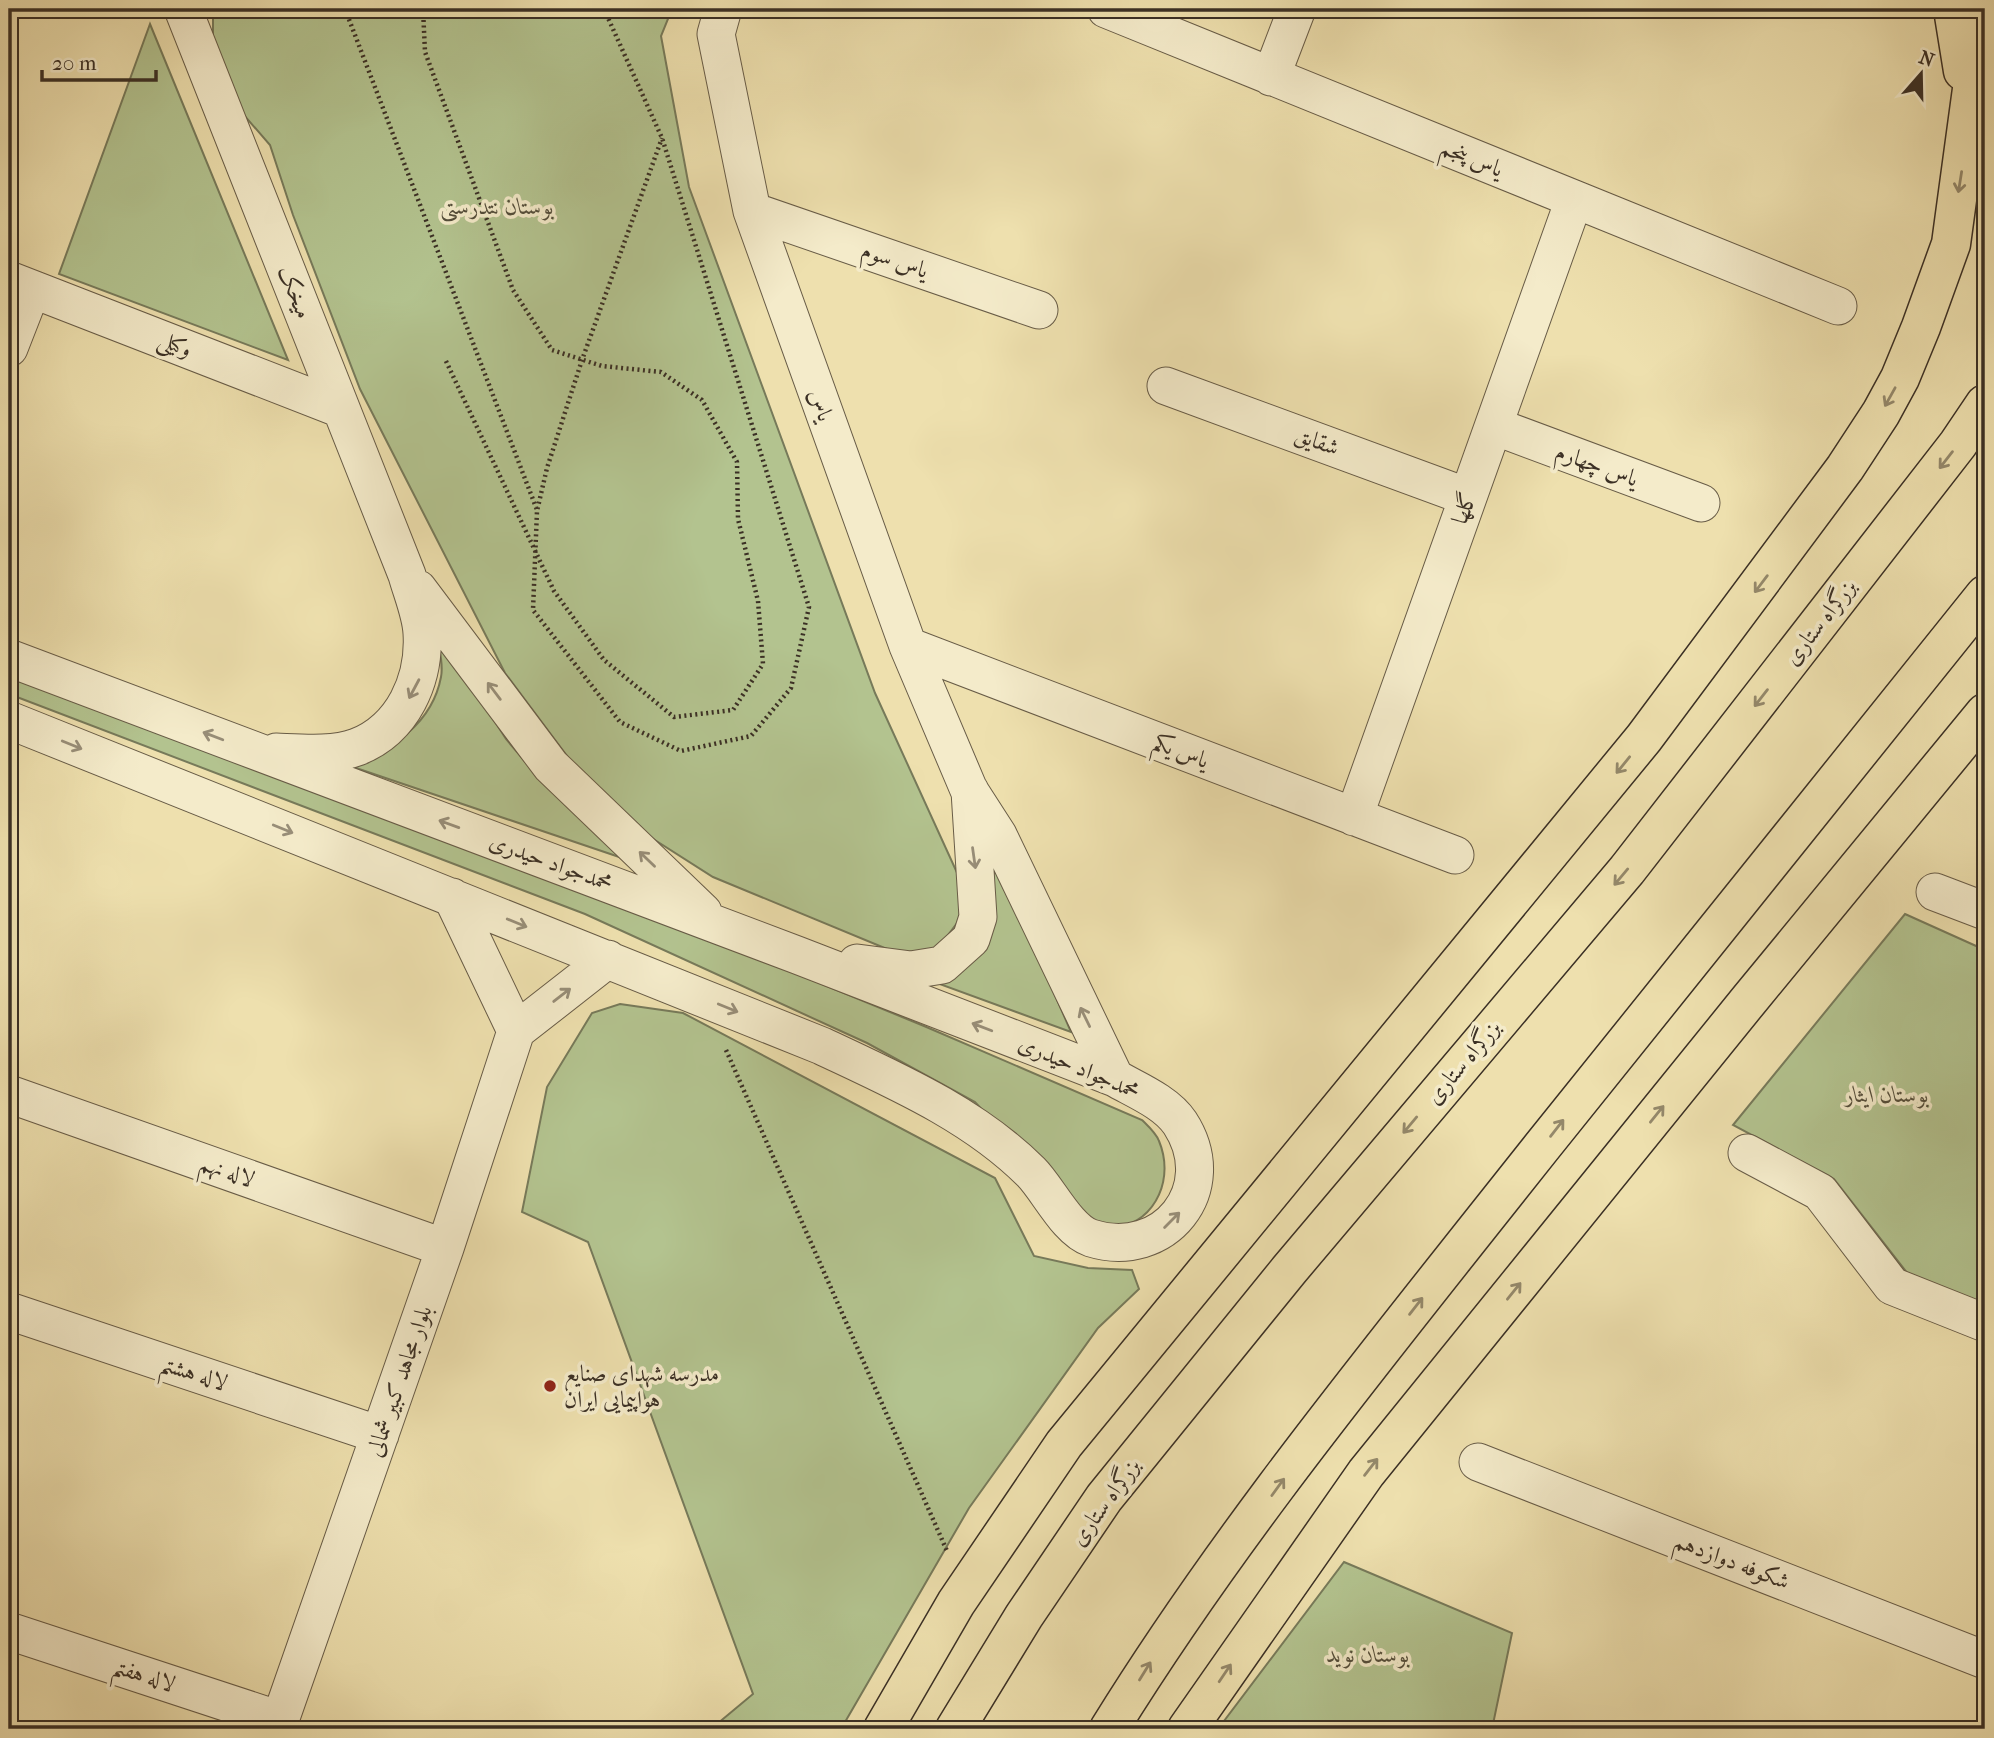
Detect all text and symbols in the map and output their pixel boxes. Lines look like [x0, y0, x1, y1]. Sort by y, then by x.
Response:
scale bar [42, 38, 156, 82]
north arrow [1885, 38, 1955, 108]
text: N [1916, 46, 1938, 72]
text: 20 m [52, 51, 97, 75]
street label: یاس پنجم [1434, 133, 1509, 191]
one-way arrow [1953, 170, 1966, 193]
park label: بوستان نتدرستی [440, 193, 555, 222]
street label: یاس سوم [856, 236, 933, 290]
street label: میخک [272, 262, 318, 322]
street label: وکیلی [153, 325, 196, 366]
street label: یاس [802, 385, 840, 427]
one-way arrow [1883, 386, 1897, 406]
street label: شقایق [1291, 421, 1343, 462]
street label: یاس چهارم [1550, 438, 1644, 499]
one-way arrow [1938, 450, 1953, 469]
street label: گلها [1445, 488, 1482, 528]
street label: بزرگراه ستاری [1776, 572, 1862, 670]
one-way arrow [1753, 574, 1768, 593]
one-way arrow [406, 678, 420, 698]
one-way arrow [487, 681, 502, 700]
one-way arrow [1753, 688, 1768, 706]
street label: یاس یکم [1146, 728, 1214, 782]
one-way arrow [203, 729, 225, 741]
one-way arrow [61, 739, 83, 752]
one-way arrow [1615, 755, 1631, 773]
one-way arrow [439, 817, 461, 830]
one-way arrow [272, 824, 294, 837]
street label: محمدجواد حیدری [485, 827, 616, 898]
one-way arrow [967, 846, 980, 868]
one-way arrow [638, 850, 655, 867]
one-way arrow [1613, 868, 1629, 886]
one-way arrow [506, 917, 528, 930]
one-way arrow [552, 988, 571, 1003]
one-way arrow [717, 1002, 739, 1015]
one-way arrow [1078, 1007, 1091, 1028]
street label: بزرگراه ستاری [1418, 1013, 1506, 1110]
one-way arrow [972, 1019, 994, 1032]
street label: محمدجواد حیدری [1014, 1029, 1144, 1106]
park label: بوستان ایثار [1843, 1081, 1930, 1109]
one-way arrow [1650, 1105, 1665, 1123]
one-way arrow [1402, 1115, 1418, 1133]
one-way arrow [1549, 1119, 1565, 1137]
street label: لاله نهم [193, 1149, 258, 1201]
one-way arrow [1164, 1212, 1181, 1229]
one-way arrow [1506, 1282, 1522, 1300]
one-way arrow [1408, 1297, 1423, 1315]
street label: بلوار مجاهد کبیر شمالی [360, 1302, 438, 1460]
street label: لاله هشتم [154, 1350, 231, 1405]
place label: مدرسه شهدای صنایع هواپیمایی ایران [564, 1360, 719, 1414]
marker: مدرسه شهدای صنایع هواپیمایی ایران [542, 1378, 558, 1394]
street label: بزرگراه ستاری [1063, 1452, 1146, 1551]
one-way arrow [1363, 1459, 1378, 1477]
one-way arrow [1271, 1478, 1285, 1497]
street label: شکوفه دوازدهم [1668, 1527, 1794, 1603]
park label: بوستان نوید [1326, 1641, 1410, 1669]
street label: لاله هفتم [107, 1652, 179, 1706]
one-way arrow [1138, 1662, 1152, 1682]
one-way arrow [1218, 1664, 1232, 1683]

